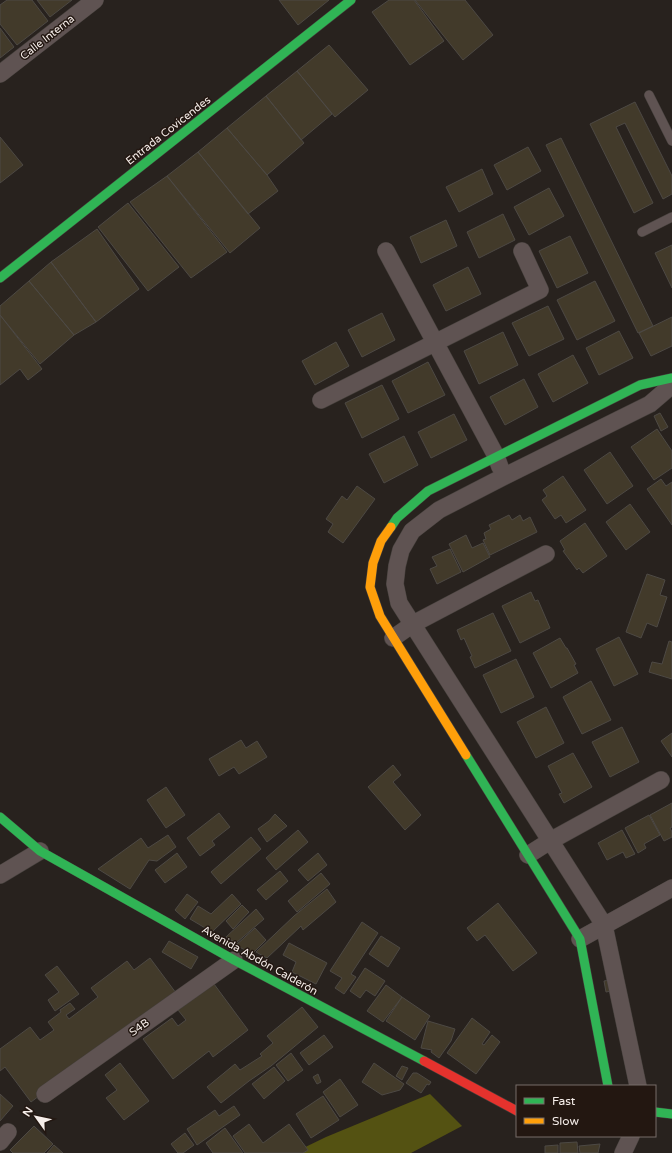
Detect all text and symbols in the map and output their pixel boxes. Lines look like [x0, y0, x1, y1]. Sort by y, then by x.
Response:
street label: Calle Interna [18, 12, 77, 63]
street label: Entrada Covicendes [123, 93, 213, 168]
street label: Avenida Abdón Calderón [199, 923, 320, 998]
street label: S4B [127, 1016, 152, 1039]
legend [516, 1085, 656, 1137]
text: Fast [552, 1094, 576, 1108]
north arrow [16, 1097, 56, 1137]
text: N [20, 1105, 36, 1119]
text: Slow [552, 1114, 579, 1128]

